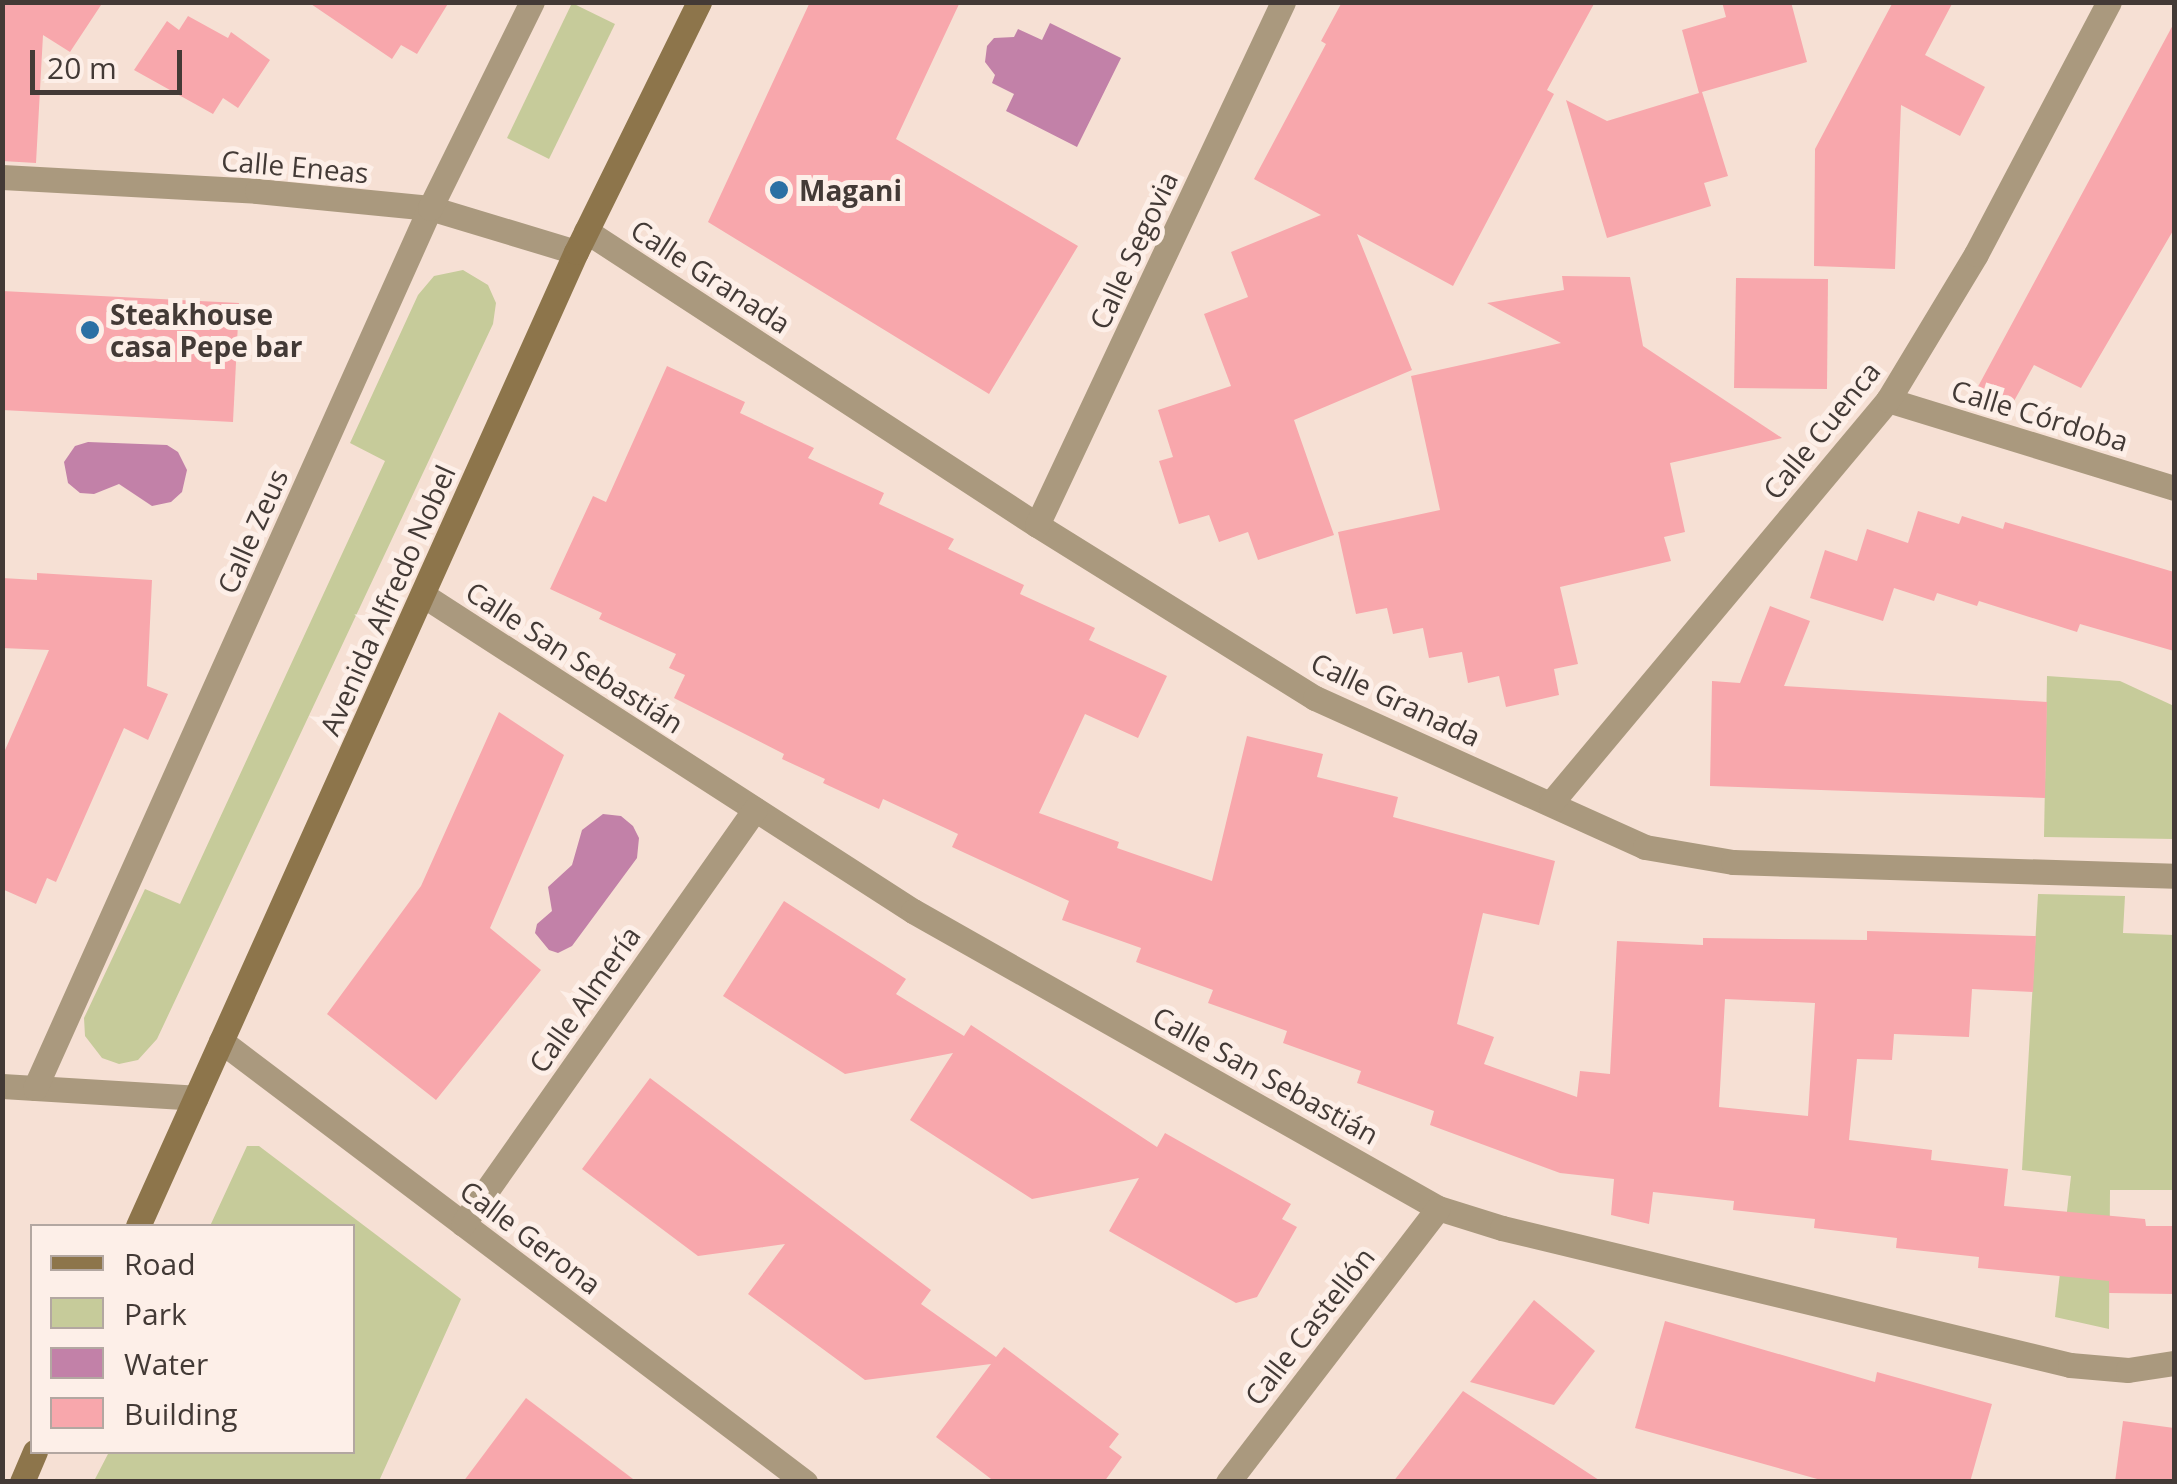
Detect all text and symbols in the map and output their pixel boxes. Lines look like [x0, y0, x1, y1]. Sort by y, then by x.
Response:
scale bar [35, 30, 188, 92]
text: 20 m [47, 47, 117, 88]
street label: Calle Eneas [220, 143, 370, 189]
street label: Calle Segovia [1082, 166, 1184, 334]
place label: Magani [799, 173, 902, 207]
marker: Magani [768, 179, 790, 201]
street label: Calle Granada [625, 212, 797, 340]
place label: Steakhouse casa Pepe bar [110, 297, 302, 363]
marker: Steakhouse casa Pepe bar [79, 319, 101, 341]
street label: Calle Cuenca [1755, 355, 1887, 505]
street label: Calle Córdoba [1948, 372, 2132, 458]
street label: Avenida Alfredo Nobel [312, 460, 462, 740]
street label: Calle Zeus [210, 464, 294, 598]
street label: Calle San Sebastián [460, 574, 690, 740]
street label: Calle Granada [1306, 645, 1486, 753]
street label: Calle Almería [521, 919, 647, 1079]
street label: Calle San Sebastián [1147, 999, 1385, 1151]
street label: Calle Gerona [454, 1173, 608, 1301]
legend [30, 1224, 355, 1454]
street label: Calle Castellón [1237, 1241, 1381, 1411]
text: Road [124, 1243, 196, 1284]
text: Park [124, 1293, 187, 1334]
text: Water [124, 1343, 208, 1384]
text: Building [124, 1393, 238, 1434]

